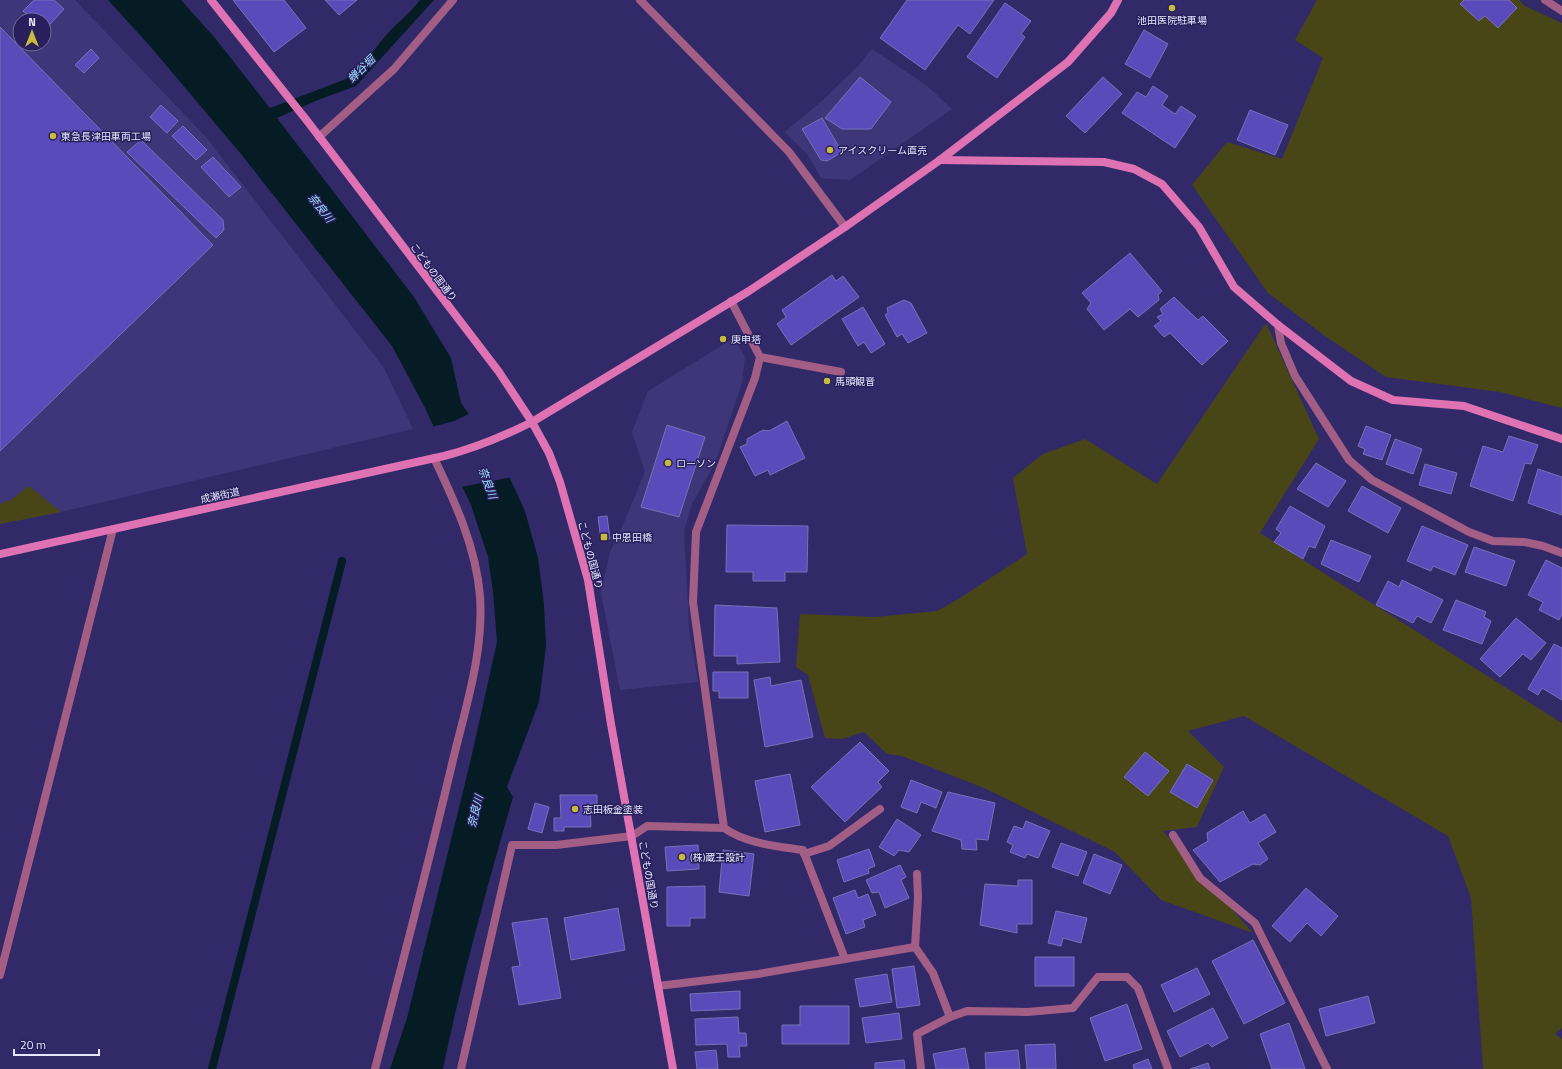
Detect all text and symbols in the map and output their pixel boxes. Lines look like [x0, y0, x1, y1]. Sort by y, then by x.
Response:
marker: 池田医院駐車場 [1167, 3, 1177, 13]
north arrow [12, 12, 52, 52]
place label: 池田医院駐車場 [1137, 13, 1207, 28]
text: N [28, 14, 36, 30]
water label: 蝉谷堀 [344, 50, 380, 86]
place label: 東急長津田車両工場 [61, 129, 151, 144]
marker: 東急長津田車両工場 [48, 131, 58, 141]
place label: アイスクリーム直売 [838, 143, 927, 158]
marker: アイスクリーム直売 [825, 145, 835, 155]
water label: 奈良川 [305, 190, 338, 227]
street label: こどもの国通り [407, 240, 461, 305]
place label: 庚申塔 [731, 332, 761, 347]
marker: 庚申塔 [718, 334, 728, 344]
place label: 馬頭観音 [835, 374, 875, 389]
marker: 馬頭観音 [822, 376, 832, 386]
place label: ローソン [676, 456, 716, 471]
marker: ローソン [663, 458, 673, 468]
water label: 奈良川 [475, 465, 502, 502]
street label: 成瀬街道 [199, 484, 241, 507]
street label: こどもの国通り [574, 519, 607, 591]
place label: 中恩田橋 [612, 530, 652, 545]
marker: 中恩田橋 [599, 532, 609, 542]
water label: 奈良川 [463, 792, 487, 829]
place label: 志田板金塗装 [583, 802, 643, 817]
marker: 志田板金塗装 [570, 804, 580, 814]
street label: こどもの国通り [635, 839, 662, 911]
place label: (株)蔵王設計 [690, 850, 745, 865]
marker: (株)蔵王設計 [677, 852, 687, 862]
scale bar [14, 1031, 99, 1057]
text: 20 m [20, 1035, 46, 1054]

